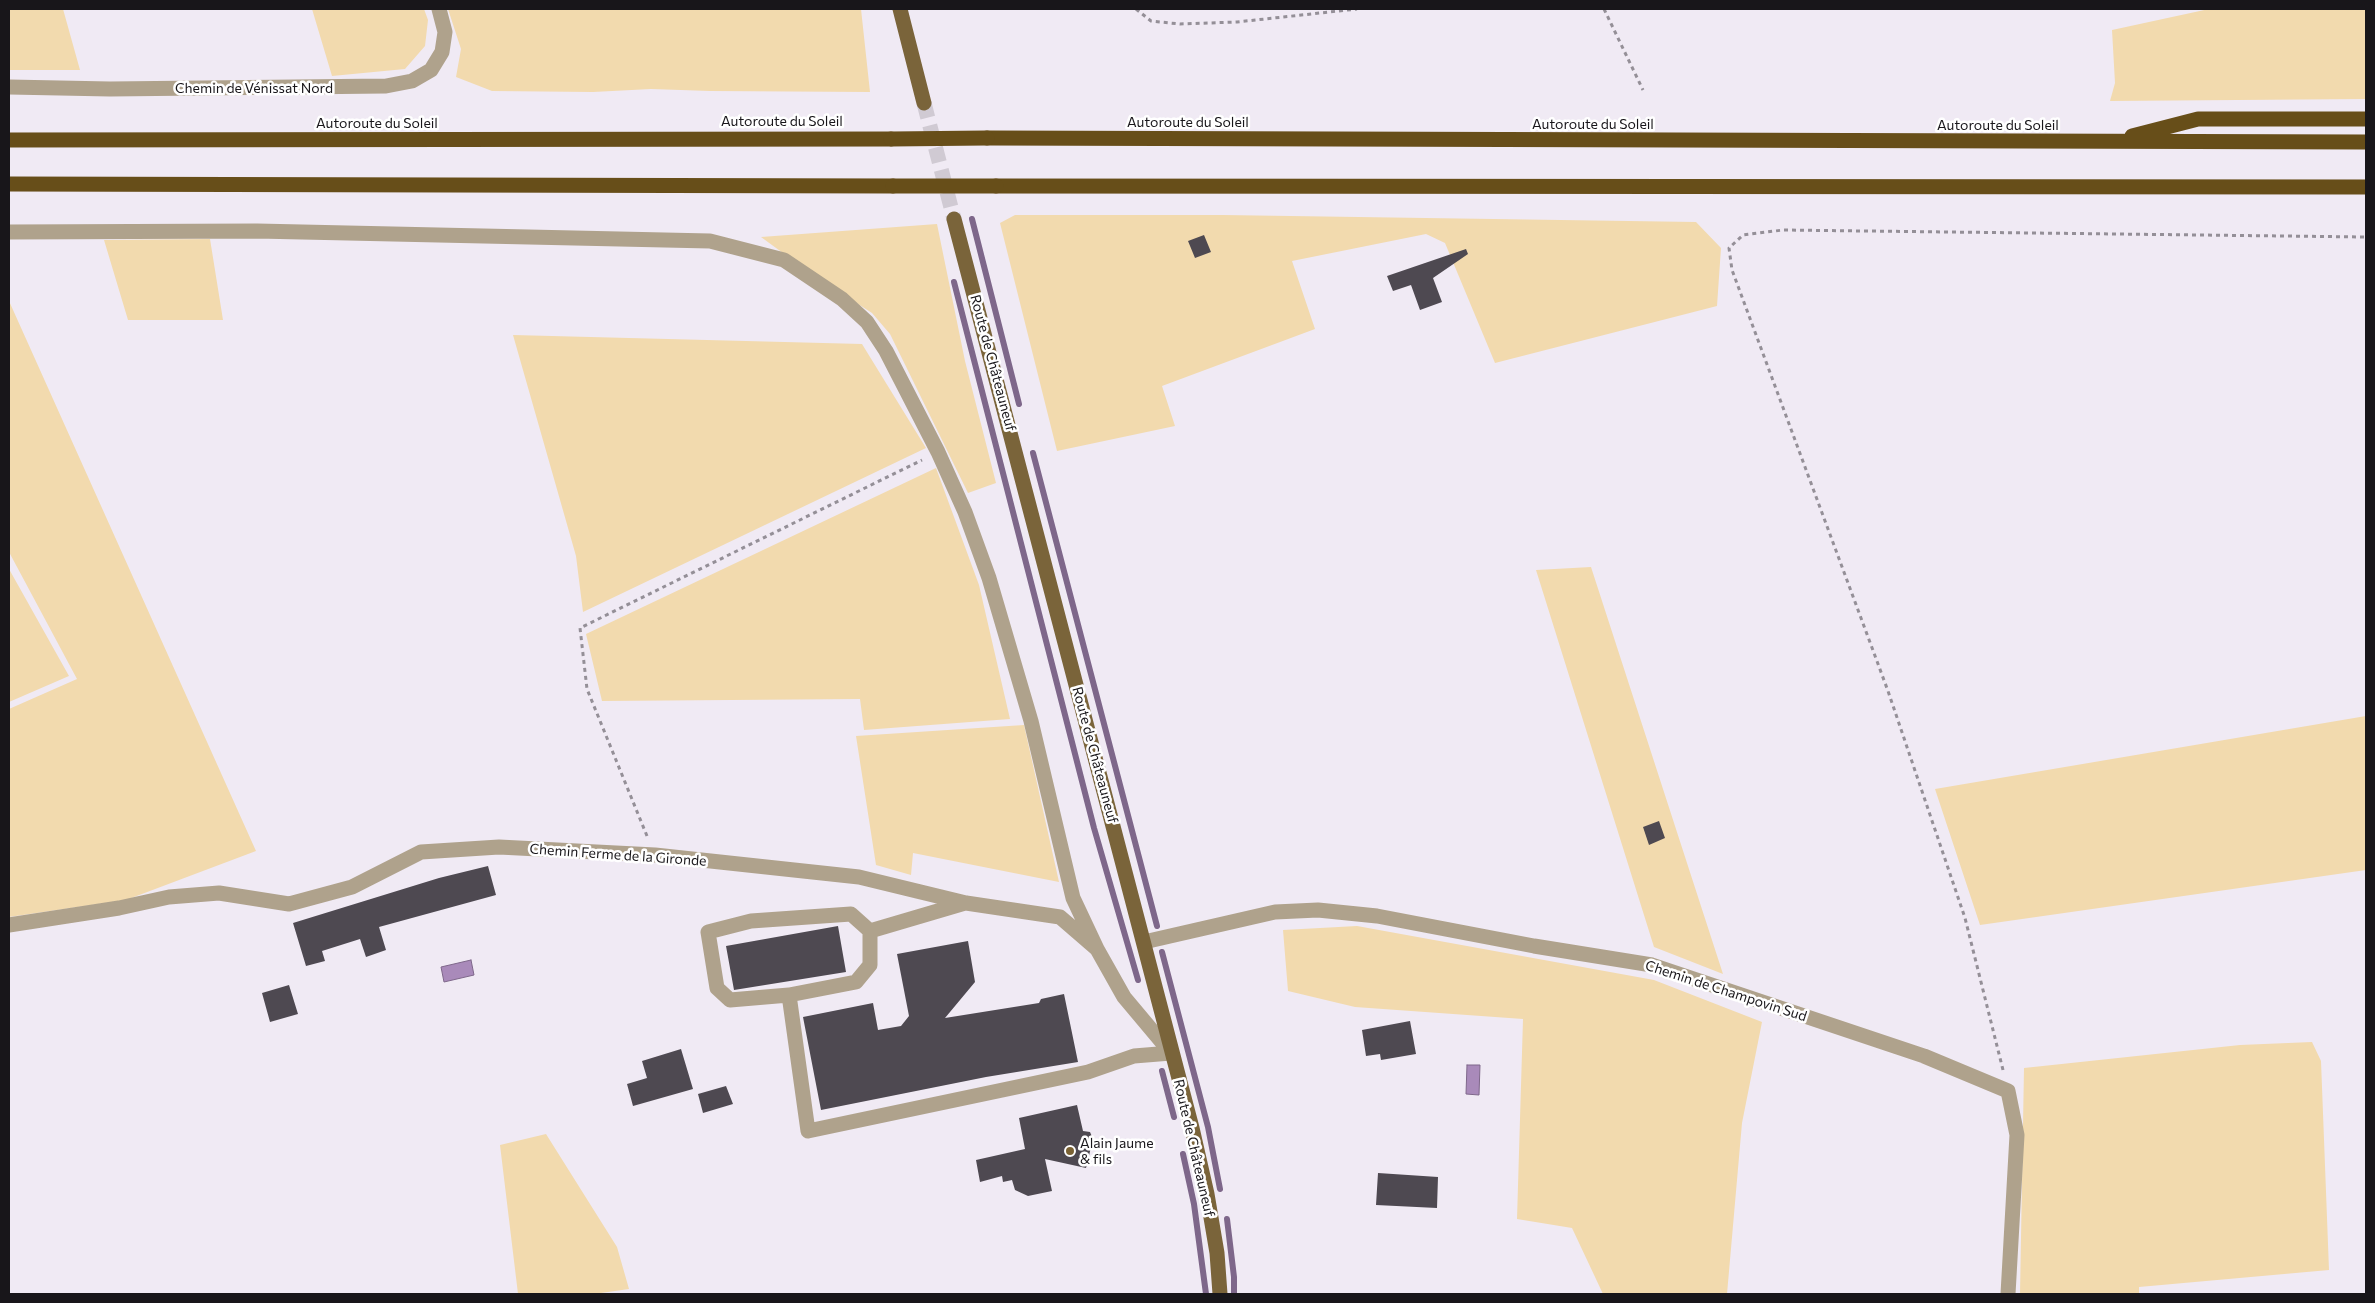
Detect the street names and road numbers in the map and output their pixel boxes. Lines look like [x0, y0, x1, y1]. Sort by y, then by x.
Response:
street label: Chemin de Vénissat Nord [175, 80, 333, 96]
street label: Autoroute du Soleil [721, 113, 843, 129]
street label: Autoroute du Soleil [1127, 114, 1249, 130]
street label: Autoroute du Soleil [316, 115, 438, 131]
street label: Autoroute du Soleil [1532, 116, 1654, 132]
street label: Autoroute du Soleil [1937, 117, 2059, 133]
street label: Route de Châteauneuf [967, 293, 1019, 433]
street label: Route de Châteauneuf [1069, 685, 1121, 825]
street label: Chemin Ferme de la Gironde [529, 840, 707, 870]
street label: Chemin de Champovin Sud [1643, 957, 1809, 1025]
street label: Route de Châteauneuf [1170, 1078, 1218, 1218]

